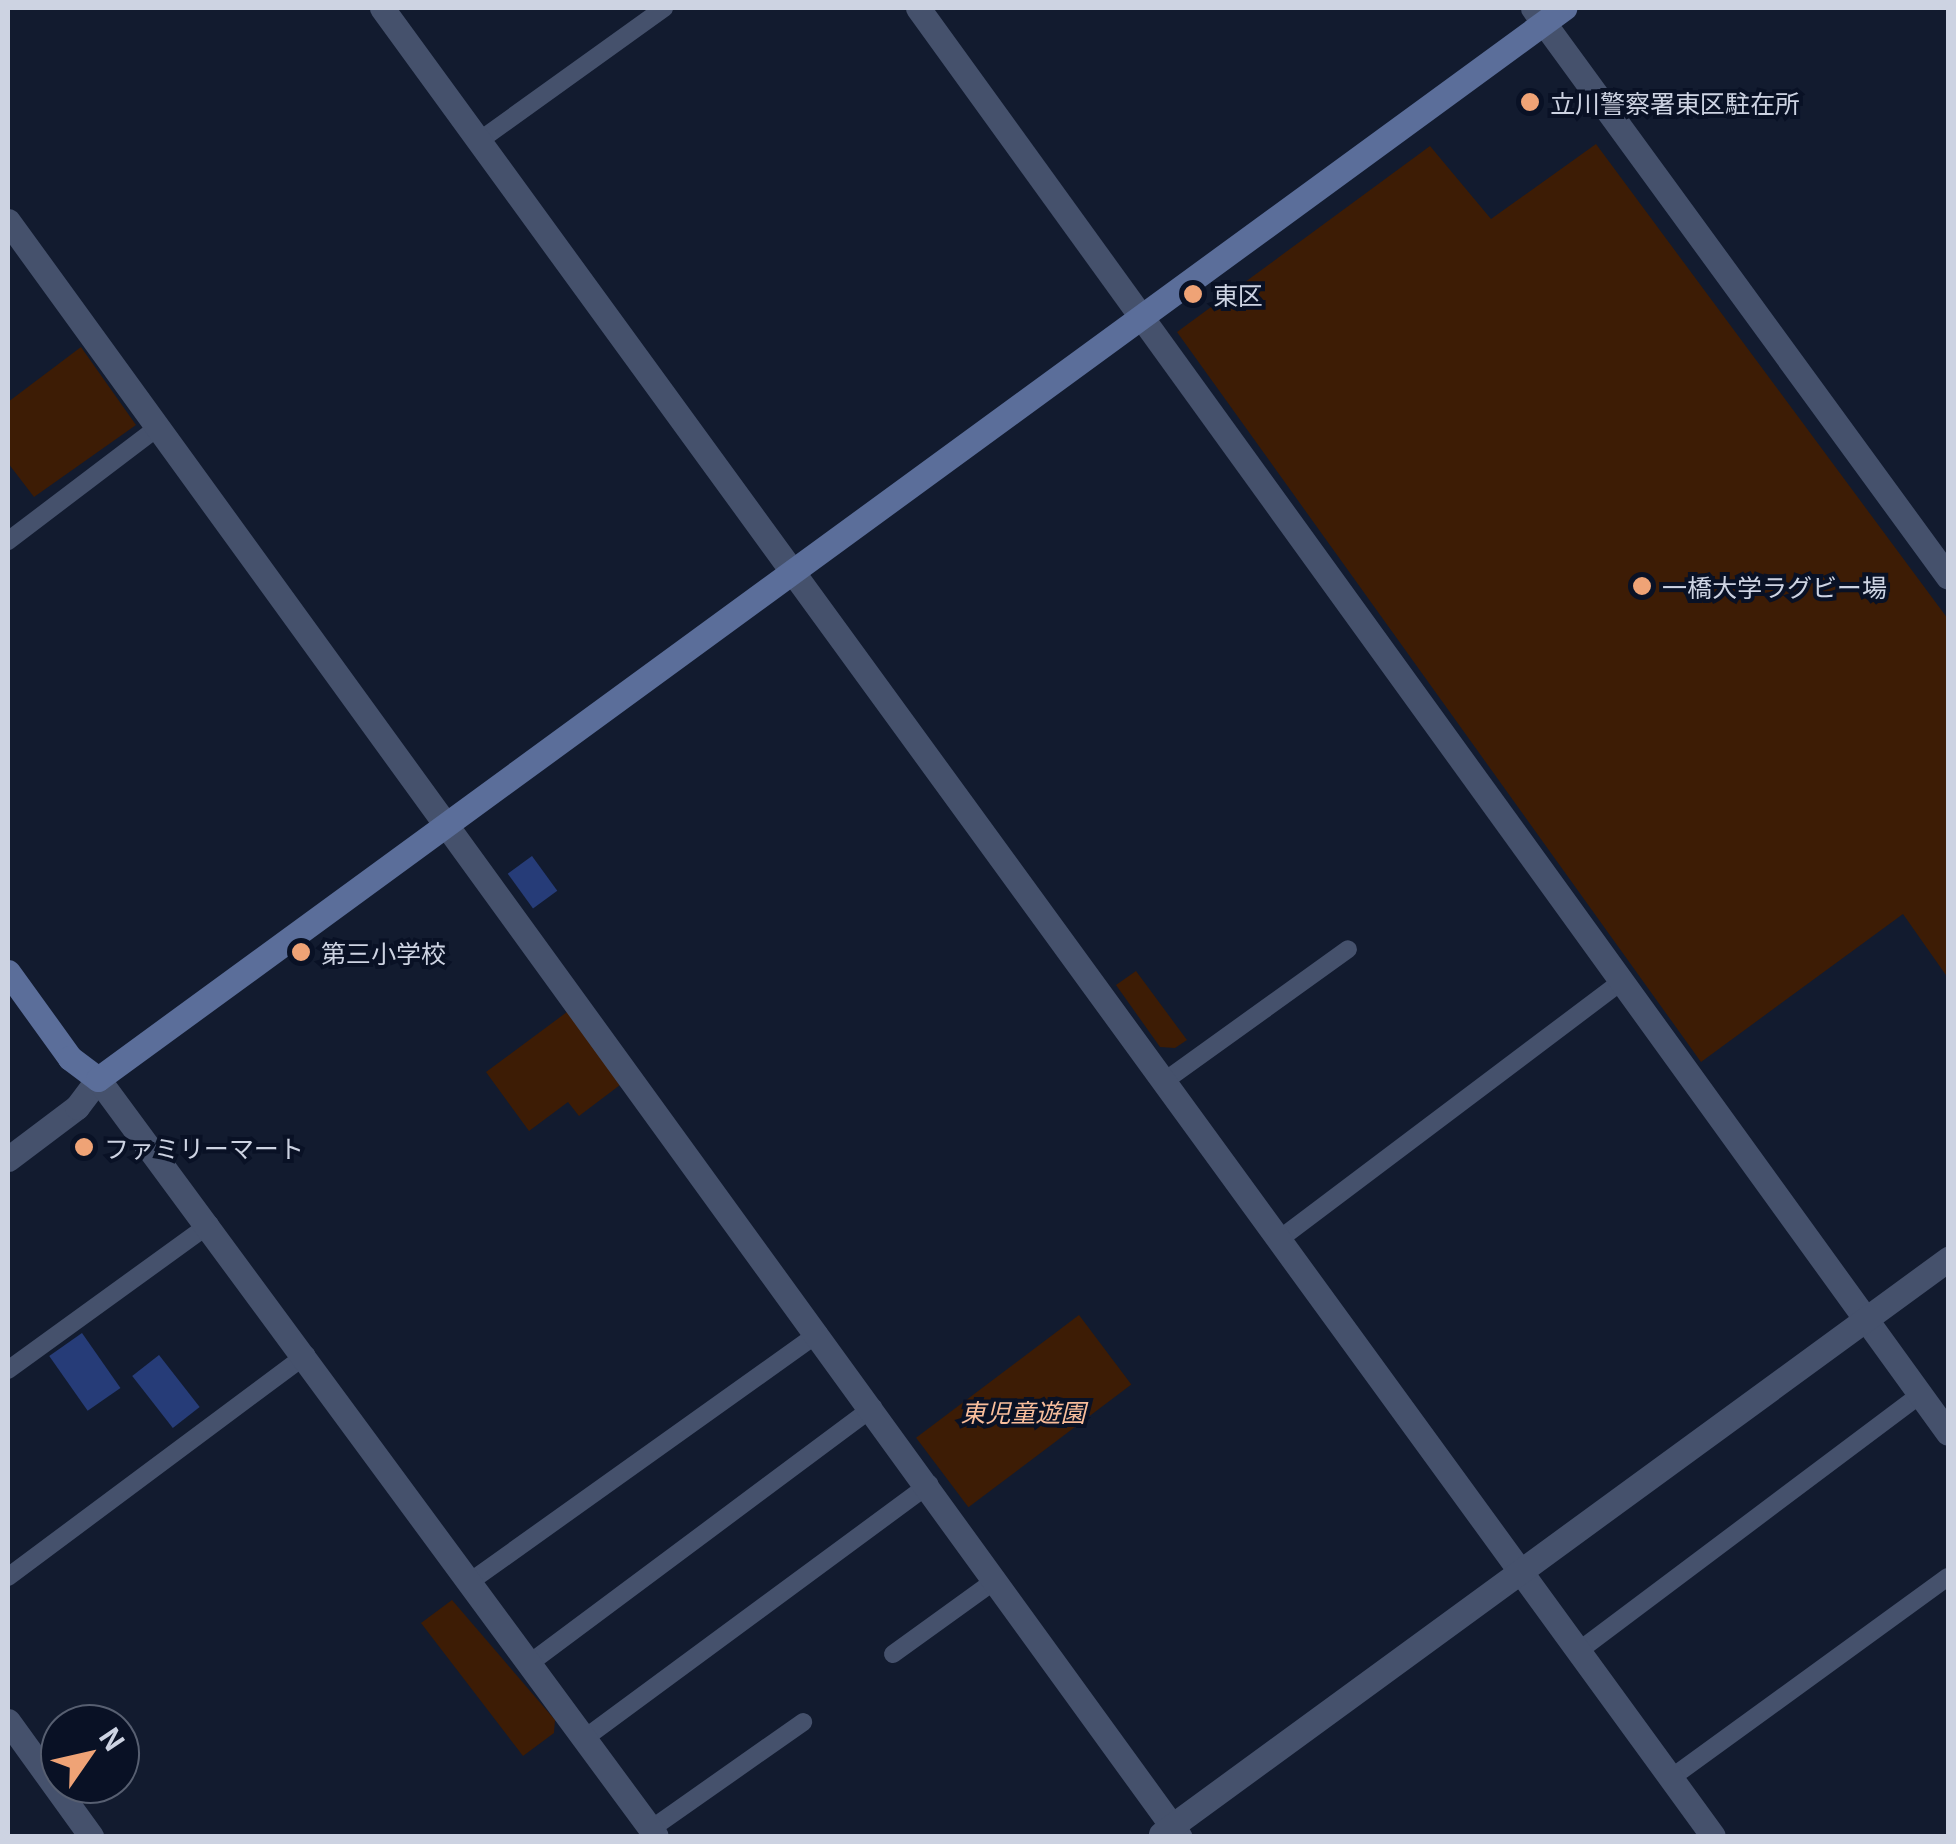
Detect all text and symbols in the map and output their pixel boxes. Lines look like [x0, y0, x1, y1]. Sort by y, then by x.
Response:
place label: 立川警察署東区駐在所 [1550, 87, 1800, 117]
marker: 立川警察署東区駐在所 [1519, 91, 1541, 113]
place label: 東区 [1213, 279, 1263, 309]
marker: 東区 [1182, 283, 1204, 305]
place label: 一橋大学ラグビー場 [1662, 571, 1887, 601]
marker: 一橋大学ラグビー場 [1631, 575, 1653, 597]
place label: 第三小学校 [321, 937, 446, 967]
marker: 第三小学校 [290, 941, 312, 963]
place label: ファミリーマート [104, 1132, 304, 1162]
marker: ファミリーマート [73, 1136, 95, 1158]
park label: 東児童遊園 [961, 1396, 1085, 1426]
north arrow [40, 1704, 140, 1804]
text: N [91, 1718, 136, 1758]

